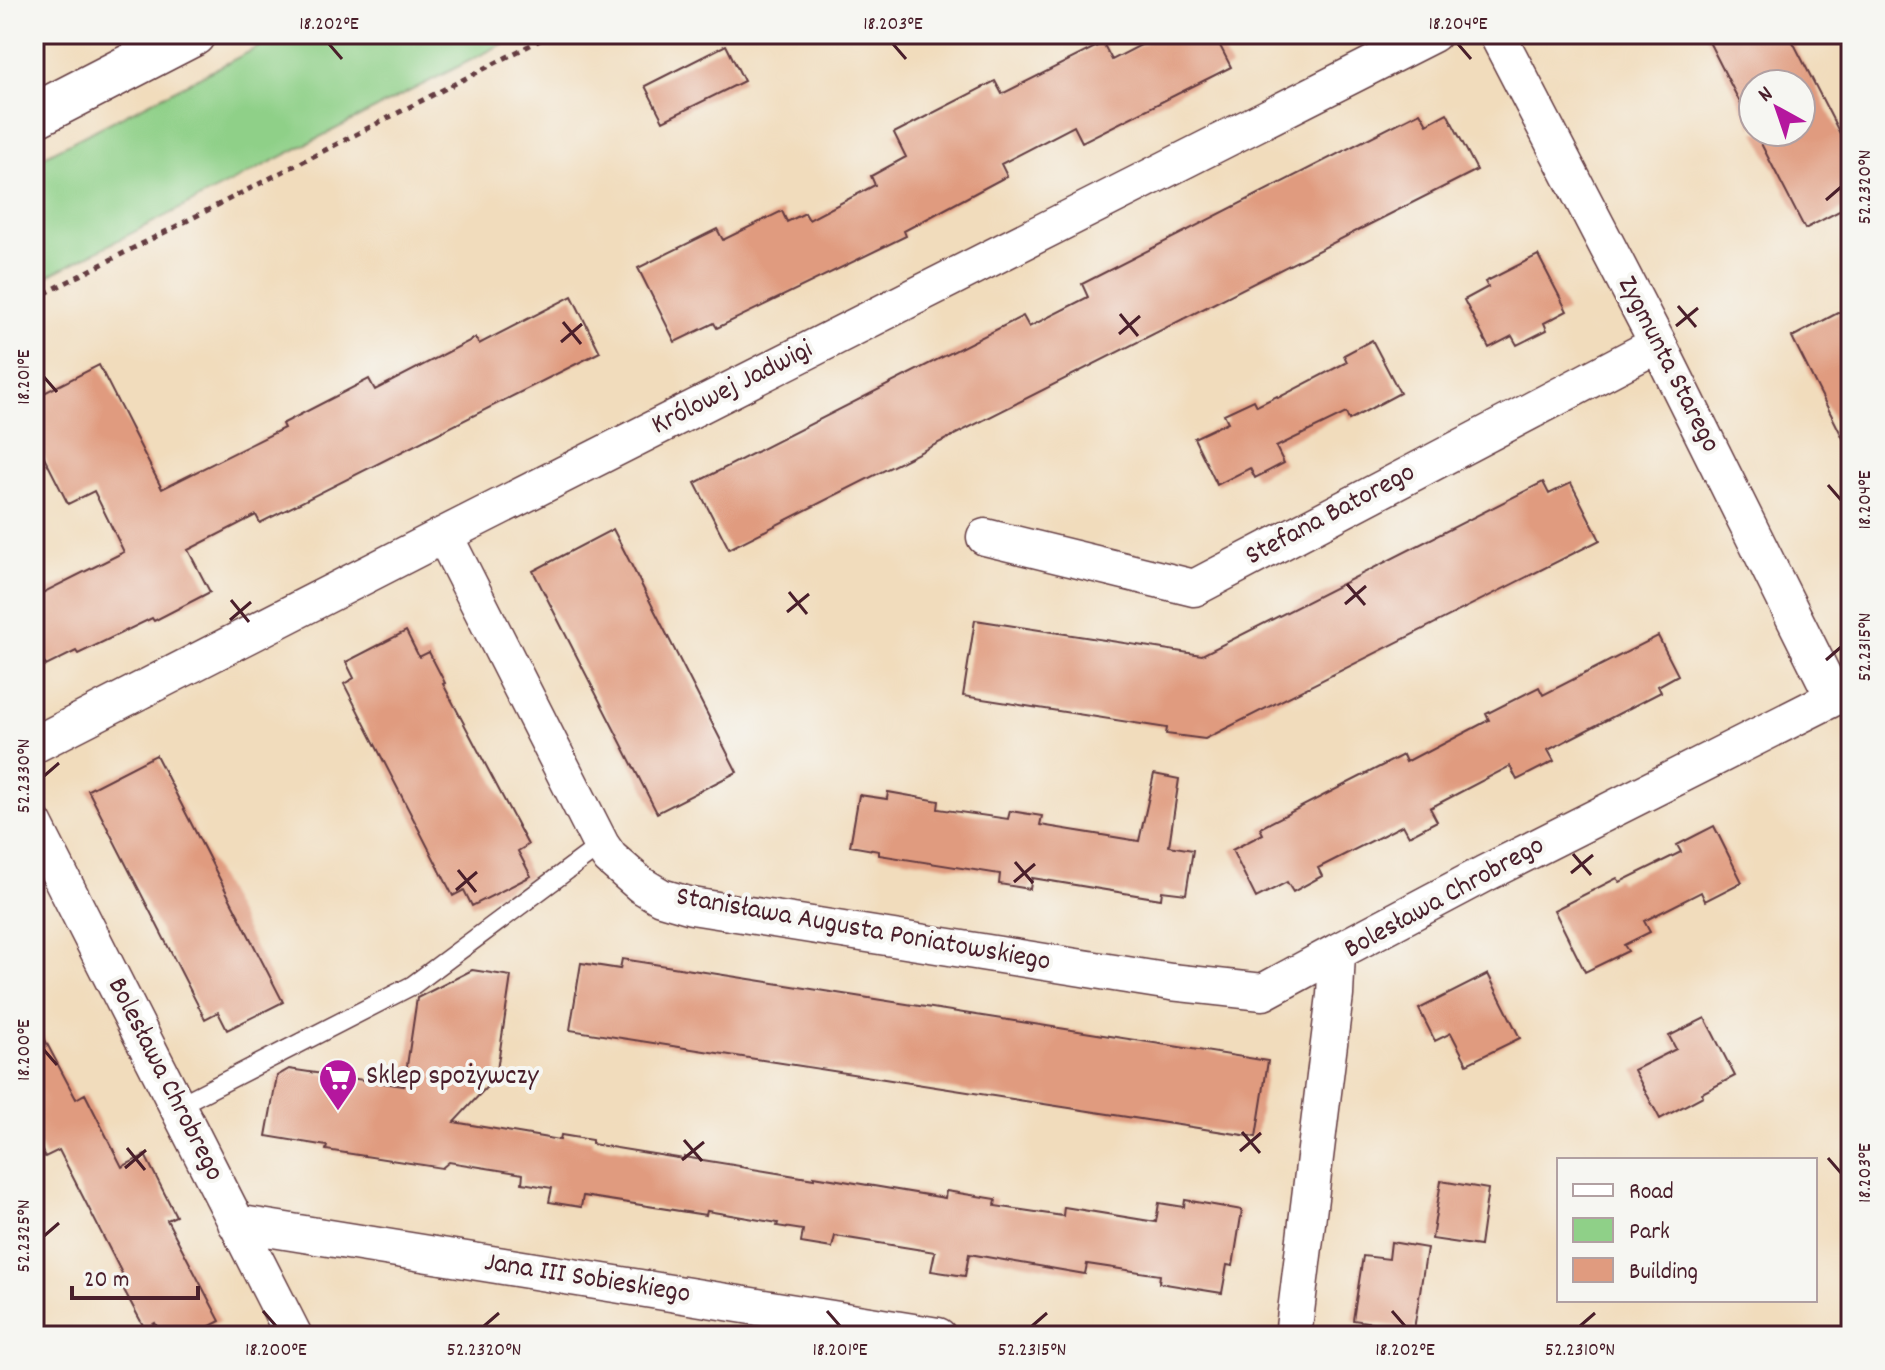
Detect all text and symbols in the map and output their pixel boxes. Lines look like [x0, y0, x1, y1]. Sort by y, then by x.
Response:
text: 18.202°E [299, 11, 359, 39]
text: 18.203°E [863, 11, 923, 39]
text: 18.204°E [1428, 11, 1488, 39]
north arrow [1737, 68, 1817, 148]
text: N [1752, 80, 1781, 111]
text: 52.2320°N [1852, 150, 1880, 224]
street label: Zygmunta Starego [1605, 270, 1729, 460]
street label: Królowej Jadwigi [646, 331, 820, 447]
text: 18.201°E [11, 349, 39, 405]
street label: Stefana Batorego [1239, 454, 1423, 578]
text: 18.204°E [1852, 470, 1880, 530]
text: 52.2315°N [1852, 613, 1880, 681]
text: 52.2330°N [11, 738, 39, 814]
street label: Bolesława Chrobrego [1338, 827, 1552, 971]
street label: Stanisława Augusta Poniatowskiego [673, 878, 1053, 984]
street label: Bolesława Chrobrego [95, 971, 233, 1189]
text: 18.200°E [11, 1019, 39, 1081]
supermarket icon: Sklep spożywczy [317, 1057, 359, 1112]
place label: Sklep spożywczy [366, 1058, 539, 1098]
text: 18.203°E [1852, 1143, 1880, 1203]
legend [1557, 1158, 1817, 1302]
text: Road [1629, 1176, 1674, 1210]
text: 52.2325°N [11, 1199, 39, 1273]
text: Park [1629, 1216, 1670, 1250]
street label: Jana III Sobieskiego [481, 1244, 693, 1316]
scale bar [72, 1250, 198, 1300]
text: Building [1629, 1256, 1698, 1290]
text: 20 m [84, 1264, 130, 1298]
text: 18.200°E [245, 1337, 307, 1365]
text: 52.2320°N [447, 1337, 521, 1365]
text: 18.201°E [812, 1337, 868, 1365]
text: 52.2315°N [998, 1337, 1066, 1365]
text: 18.202°E [1375, 1337, 1435, 1365]
text: 52.2310°N [1545, 1337, 1615, 1365]

